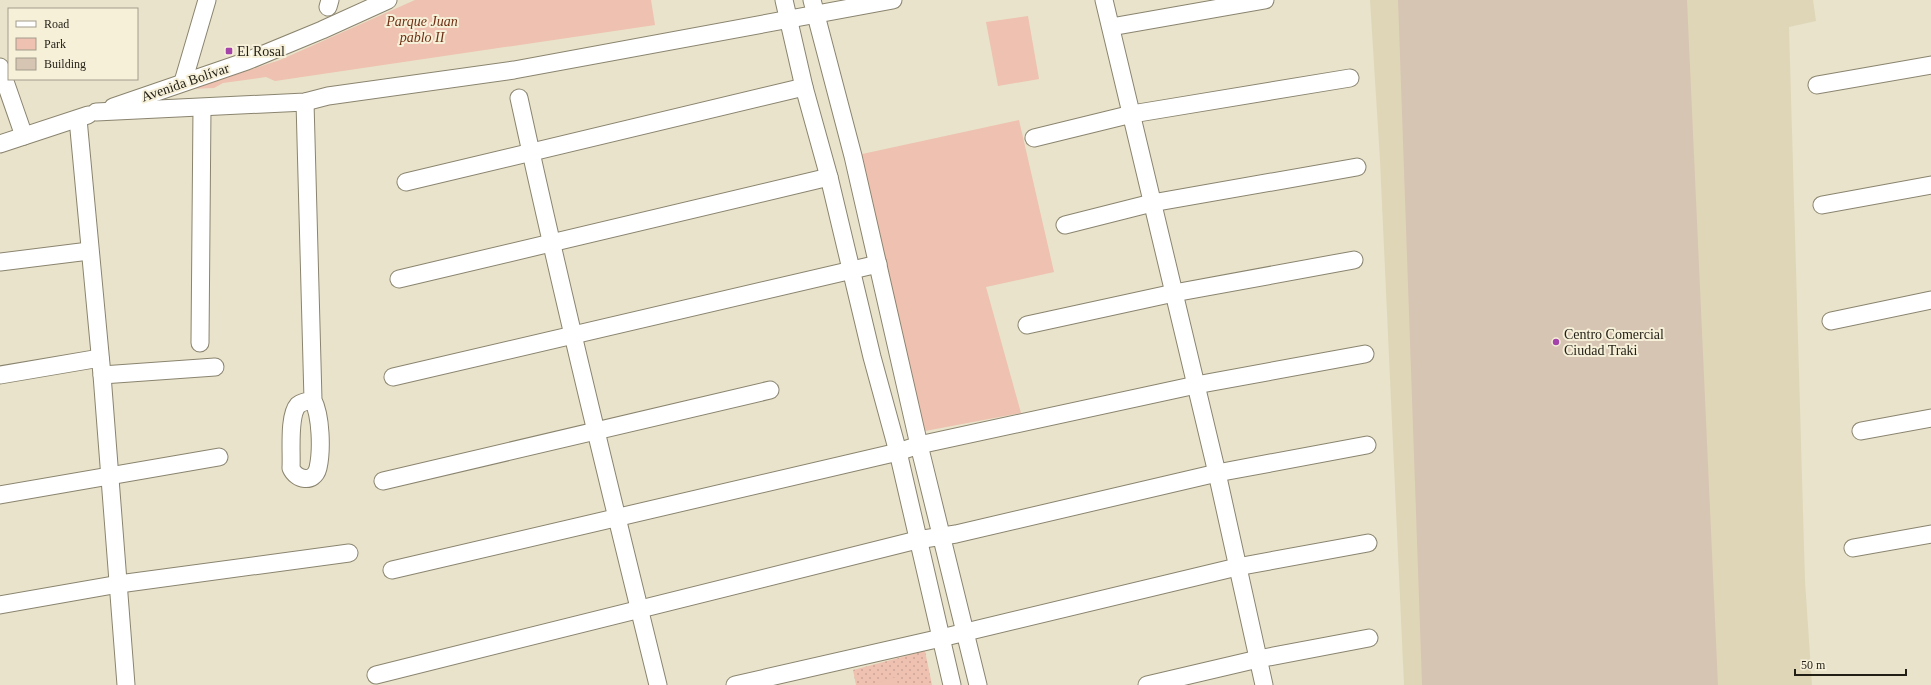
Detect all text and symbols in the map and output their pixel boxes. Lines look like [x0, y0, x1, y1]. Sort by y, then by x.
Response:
legend [8, 8, 138, 80]
park label: Parque Juan pablo II [385, 14, 458, 45]
text: Road [44, 17, 69, 31]
text: Park [44, 37, 66, 51]
place label: El Rosal [237, 44, 285, 59]
marker: El Rosal [224, 46, 234, 56]
text: Building [44, 57, 86, 71]
street label: Avenida Bolívar [139, 60, 231, 105]
place label: Centro Comercial Ciudad Traki [1564, 327, 1664, 358]
marker: Centro Comercial Ciudad Traki [1551, 337, 1561, 347]
scale bar [1795, 651, 1906, 677]
text: 50 m [1801, 658, 1826, 672]

